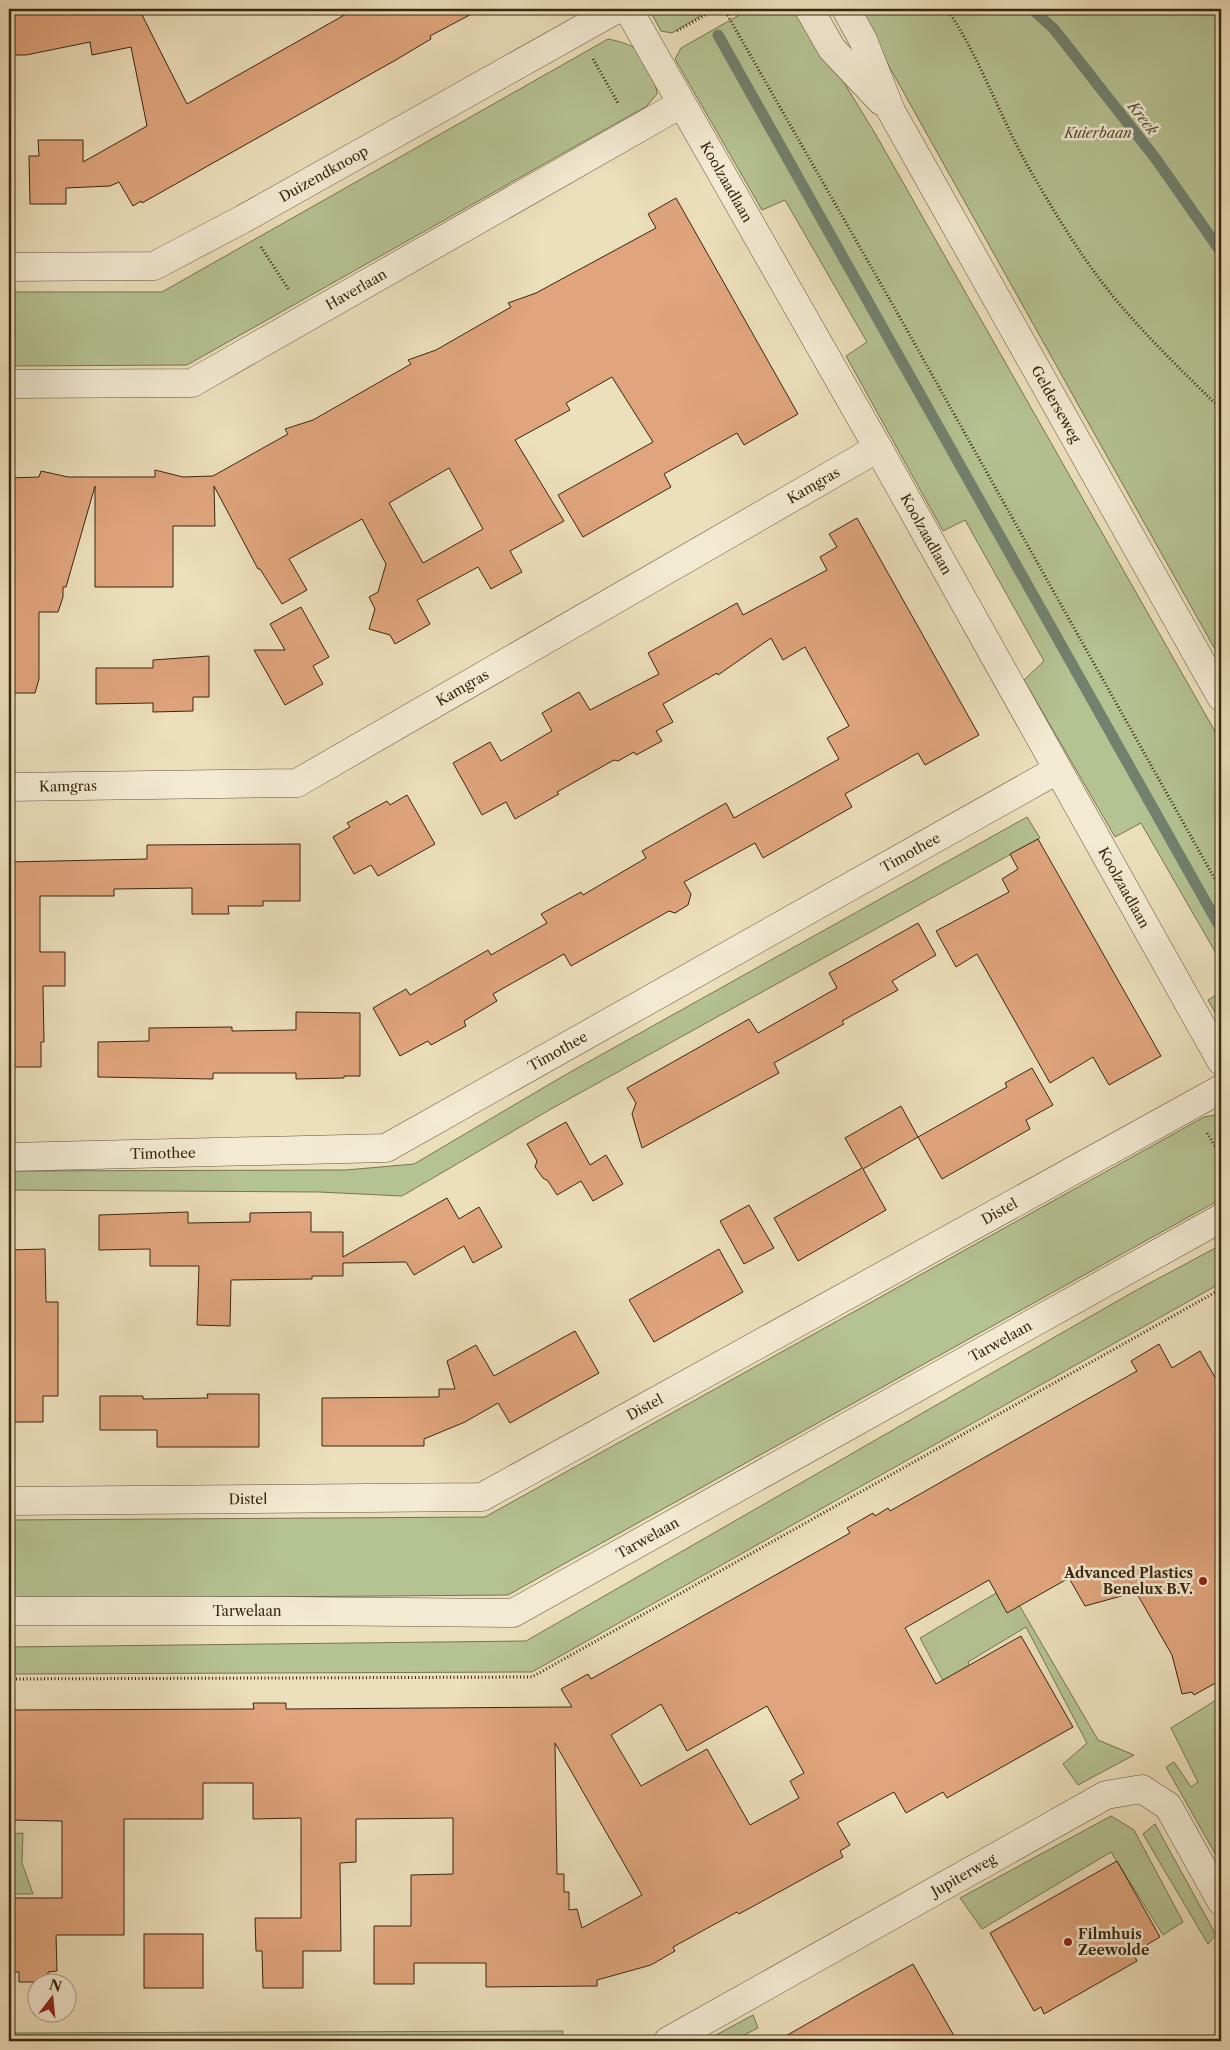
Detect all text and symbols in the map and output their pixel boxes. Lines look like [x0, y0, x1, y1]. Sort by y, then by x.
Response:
water label: Kreek [1123, 96, 1162, 139]
park label: Kuierbaan [1063, 124, 1132, 142]
street label: Koolzaadlaan [696, 138, 757, 226]
street label: Duizendknoop [276, 142, 371, 206]
street label: Haverlaan [322, 265, 390, 314]
street label: Gelderseweg [1027, 362, 1085, 446]
street label: Kamgras [784, 463, 843, 508]
street label: Koolzaadlaan [896, 491, 956, 578]
street label: Kamgras [433, 665, 492, 710]
street label: Kamgras [39, 777, 97, 796]
street label: Timothee [877, 829, 944, 877]
street label: Koolzaadlaan [1094, 844, 1154, 932]
street label: Timothee [525, 1027, 591, 1075]
street label: Timothee [130, 1144, 196, 1163]
street label: Distel [978, 1194, 1021, 1229]
street label: Tarwelaan [966, 1316, 1035, 1366]
street label: Distel [624, 1390, 666, 1424]
street label: Distel [229, 1490, 267, 1508]
street label: Tarwelaan [613, 1513, 682, 1563]
place label: Advanced Plastics Benelux B.V. [1063, 1564, 1193, 1598]
marker: Advanced Plastics Benelux B.V. [1197, 1575, 1209, 1587]
street label: Tarwelaan [212, 1602, 282, 1620]
street label: Jupiterweg [926, 1849, 1000, 1901]
place label: Filmhuis Zeewolde [1078, 1925, 1149, 1959]
marker: Filmhuis Zeewolde [1062, 1936, 1074, 1948]
north arrow [28, 1972, 78, 2022]
text: N [47, 1975, 64, 1996]

